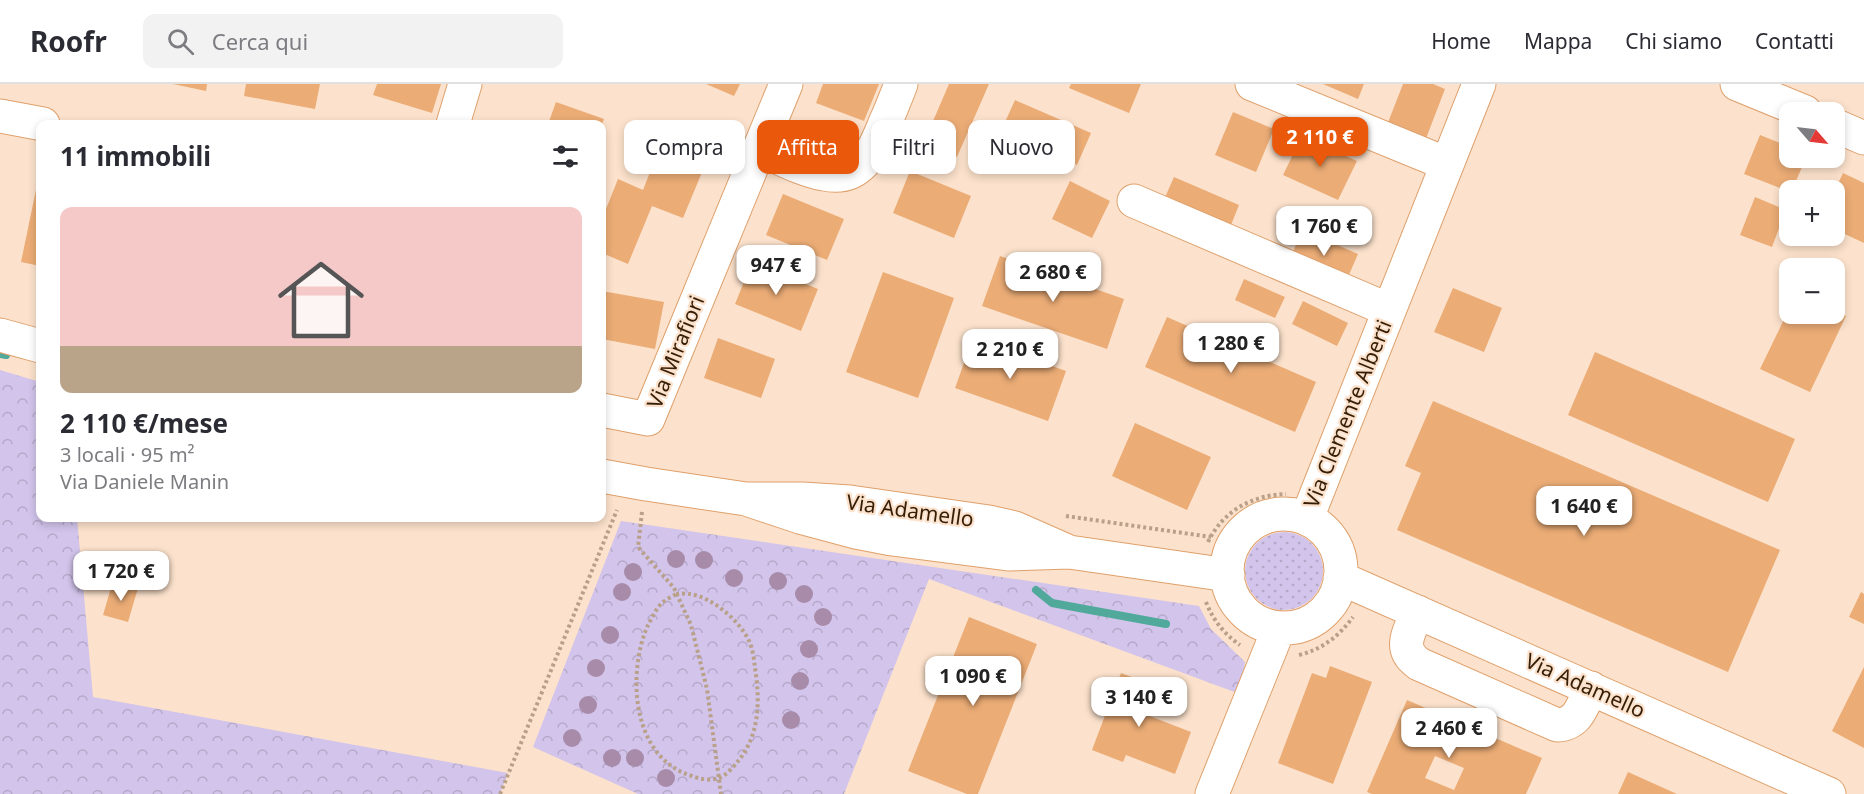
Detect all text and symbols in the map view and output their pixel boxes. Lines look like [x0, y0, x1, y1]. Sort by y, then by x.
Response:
search box [143, 14, 563, 68]
text: Roofr [30, 22, 107, 60]
icon: search [164, 25, 197, 58]
text: Cerca qui [212, 26, 308, 56]
text: Home [1431, 27, 1491, 55]
text: Mappa [1524, 27, 1592, 55]
text: Chi siamo [1625, 27, 1722, 55]
text: Contatti [1755, 27, 1834, 55]
north arrow [1779, 102, 1845, 168]
map controls [1779, 102, 1845, 324]
pin: 2 110 € [1265, 117, 1375, 168]
chip: Compra [624, 120, 745, 174]
chip: Affitta [757, 120, 859, 174]
chip: Filtri [871, 120, 956, 174]
chip: Nuovo [968, 120, 1075, 174]
text: 2 110 € [1286, 123, 1354, 150]
text: 11 immobili [60, 138, 211, 174]
icon: filters [549, 140, 582, 173]
button: + [1779, 180, 1845, 246]
pin: 1 760 € [1269, 206, 1379, 257]
text: 1 760 € [1290, 212, 1358, 239]
pin: 947 € [734, 245, 818, 296]
icon: home [267, 246, 375, 354]
text: 947 € [751, 251, 801, 278]
pin: 2 680 € [998, 252, 1108, 303]
text: 2 680 € [1019, 258, 1087, 285]
button: − [1779, 258, 1845, 324]
street label: Via Mirafiori [640, 291, 710, 412]
street label: Via Clemente Alberti [1297, 315, 1398, 512]
pin: 1 280 € [1176, 323, 1286, 374]
pin: 2 210 € [955, 329, 1065, 380]
text: 1 280 € [1197, 329, 1265, 356]
text: 2 210 € [976, 335, 1044, 362]
text: 2 110 €/mese [60, 405, 228, 441]
text: 3 locali · 95 m² [60, 441, 195, 468]
text: Via Daniele Manin [60, 468, 229, 495]
pin: 1 640 € [1529, 486, 1639, 537]
street label: Via Adamello [845, 487, 976, 533]
text: 1 640 € [1550, 492, 1618, 519]
pin: 1 720 € [66, 551, 176, 602]
text: 1 720 € [87, 557, 155, 584]
street label: Via Adamello [1521, 646, 1650, 724]
pin: 1 090 € [918, 656, 1028, 707]
text: 1 090 € [939, 662, 1007, 689]
pin: 3 140 € [1084, 677, 1194, 728]
text: 3 140 € [1105, 683, 1173, 710]
pin: 2 460 € [1394, 708, 1504, 759]
text: 2 460 € [1415, 714, 1483, 741]

